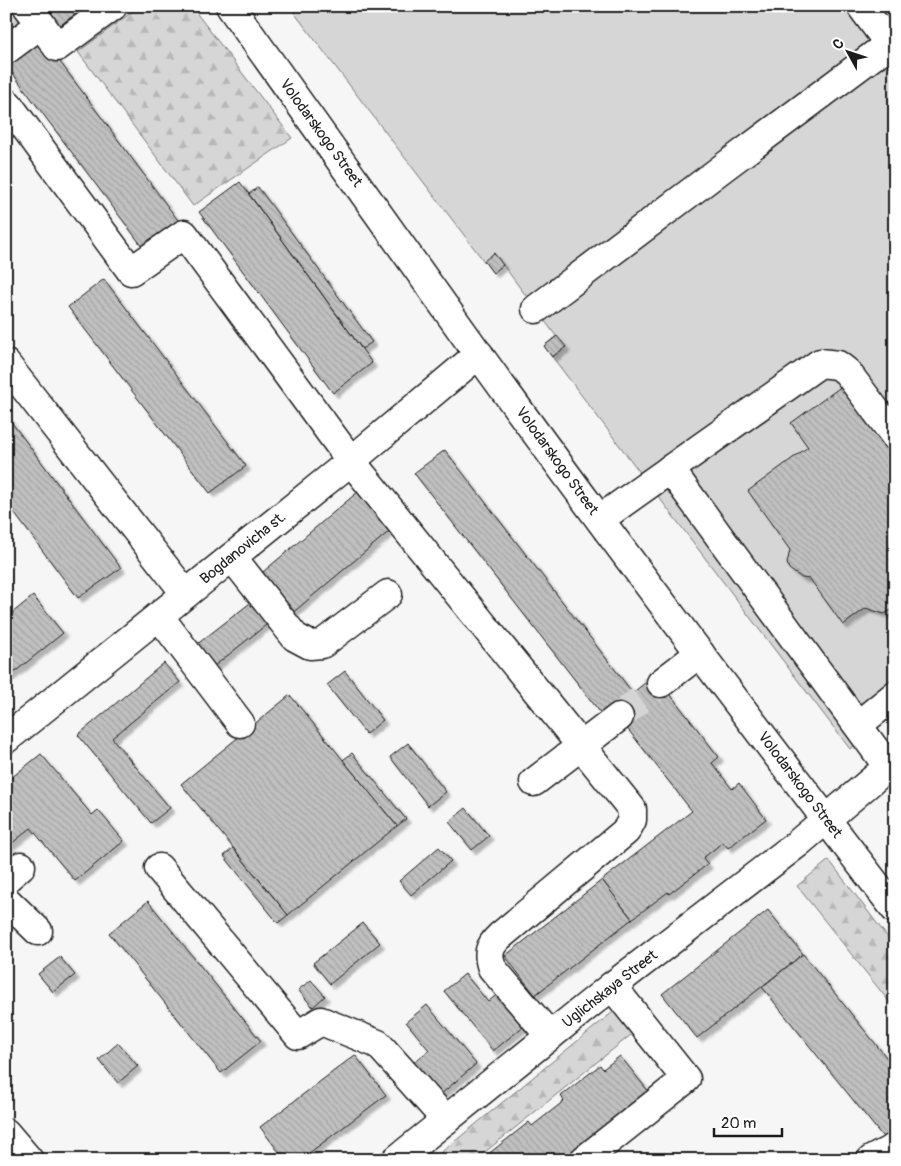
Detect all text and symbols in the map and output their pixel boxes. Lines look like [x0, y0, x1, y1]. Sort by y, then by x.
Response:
north arrow [824, 28, 874, 78]
text: С [829, 35, 848, 53]
street label: Volodarskogo Street [275, 75, 367, 191]
street label: Volodarskogo Street [511, 403, 603, 519]
street label: Bogdanovicha st. [196, 508, 290, 588]
street label: Volodarskogo Street [754, 728, 847, 843]
street label: Uglichskaya Street [559, 945, 662, 1032]
scale bar [714, 1106, 781, 1138]
text: 20 m [721, 1114, 756, 1133]

